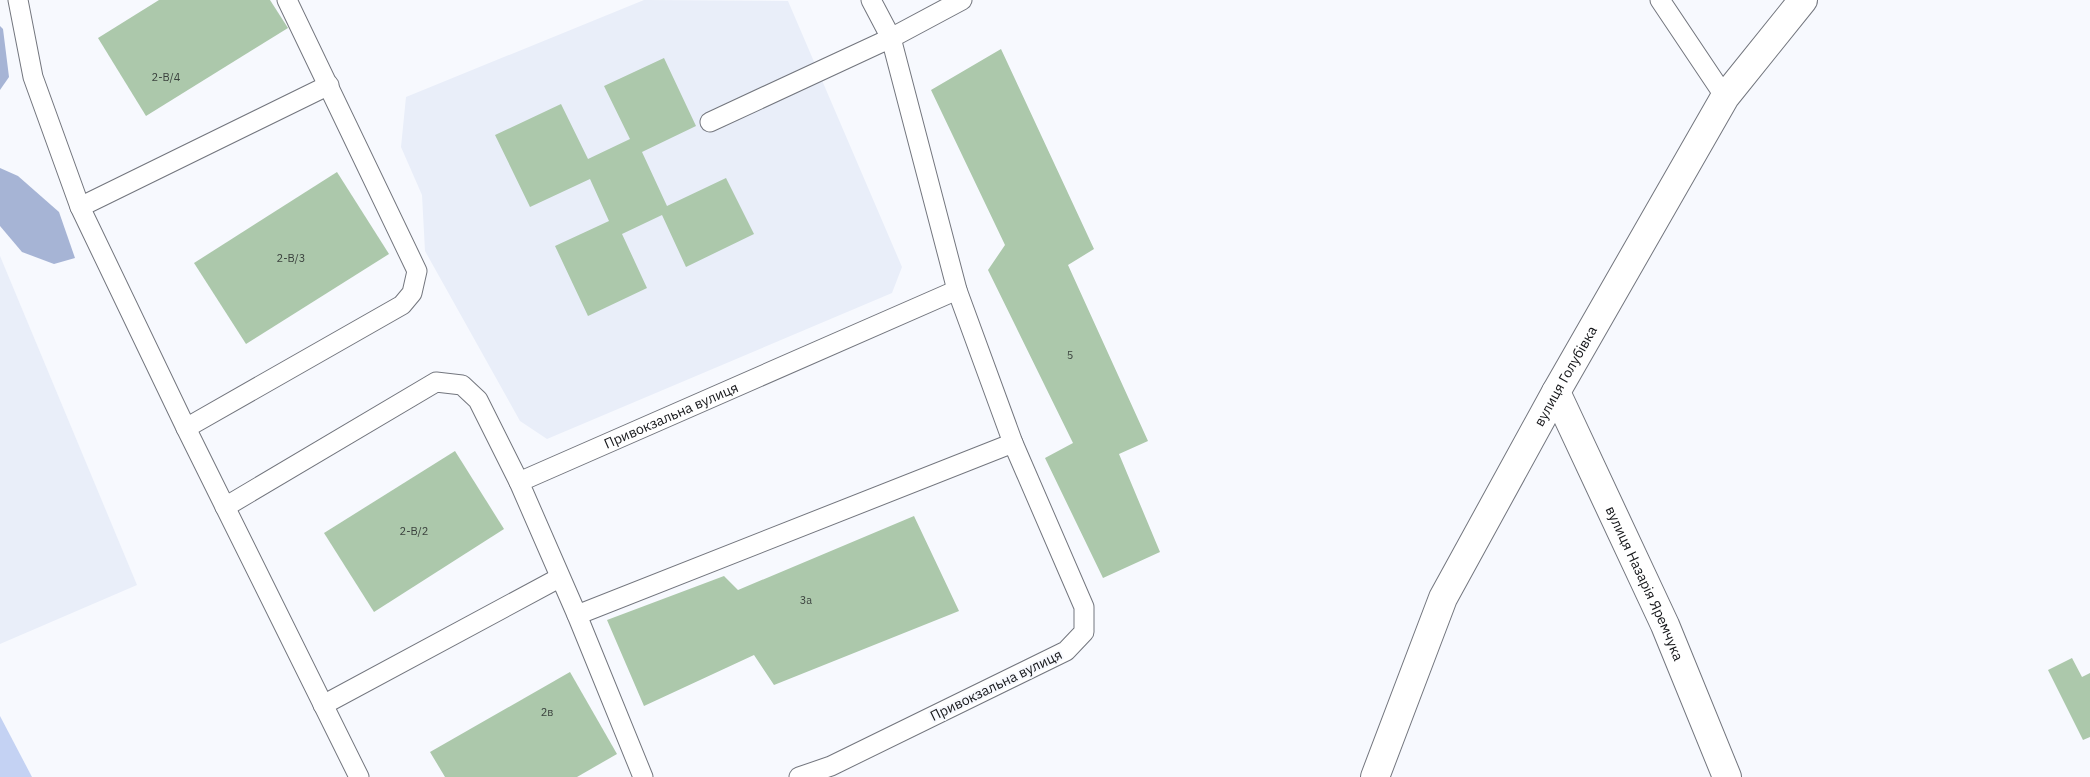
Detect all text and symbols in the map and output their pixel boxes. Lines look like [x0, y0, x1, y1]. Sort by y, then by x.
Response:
house number: 2-В/4 [152, 70, 181, 84]
house number: 2-В/3 [277, 251, 305, 265]
street label: вулиця Голубівка [1530, 322, 1601, 429]
house number: 5 [1067, 348, 1073, 362]
street label: Привокзальна вулиця [601, 378, 741, 453]
street label: вулиця Назарія Яремчука [1602, 503, 1688, 664]
house number: 2-В/2 [400, 524, 428, 538]
house number: 3а [800, 593, 812, 607]
street label: Привокзальна вулиця [927, 645, 1065, 725]
house number: 2в [541, 705, 553, 719]

